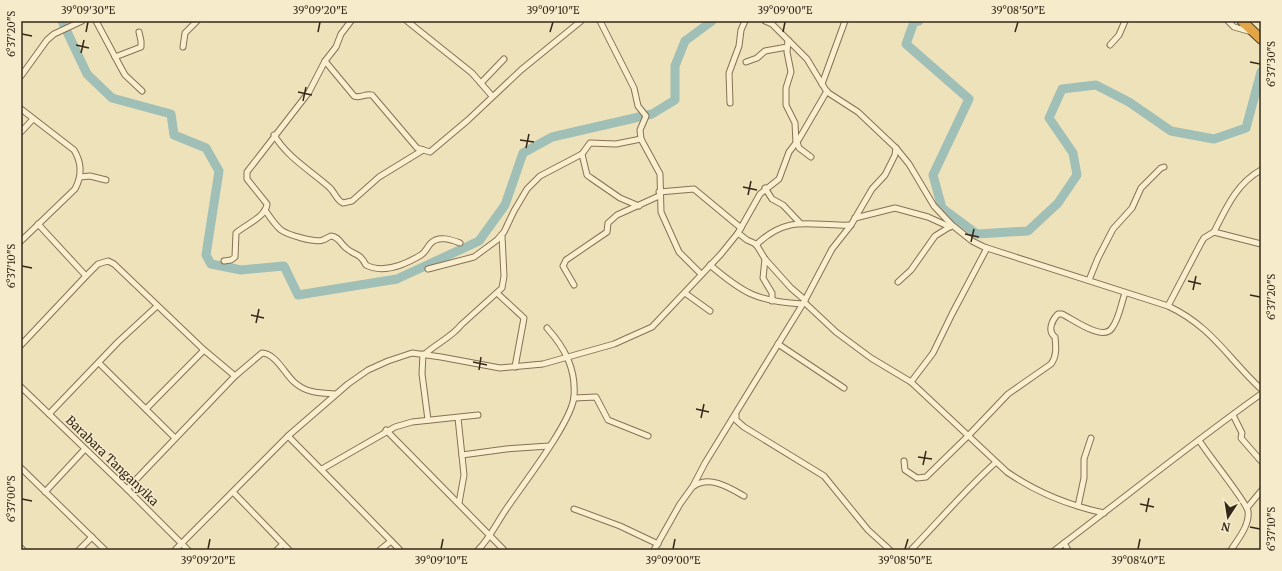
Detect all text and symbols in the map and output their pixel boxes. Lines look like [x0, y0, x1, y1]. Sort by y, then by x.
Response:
text: 39°09'30"E [61, 4, 116, 17]
text: 39°09'20"E [293, 4, 348, 17]
text: 39°09'10"E [527, 4, 580, 17]
text: 39°09'00"E [758, 4, 813, 17]
text: 39°08'50"E [991, 4, 1046, 17]
text: 6°37'20"S [5, 11, 18, 57]
text: 6°37'30"S [1265, 41, 1278, 87]
text: 6°37'10"S [5, 244, 18, 288]
text: 6°37'20"S [1265, 274, 1278, 320]
street label: Barabara Tanganyika [63, 412, 162, 509]
text: 6°37'00"S [5, 476, 18, 522]
north arrow [1208, 497, 1248, 537]
text: 6°37'10"S [1265, 507, 1278, 551]
text: N [1220, 519, 1232, 535]
text: 39°09'20"E [181, 554, 236, 567]
text: 39°09'10"E [415, 554, 468, 567]
text: 39°09'00"E [646, 554, 701, 567]
text: 39°08'50"E [878, 554, 933, 567]
text: 39°08'40"E [1111, 554, 1165, 567]

